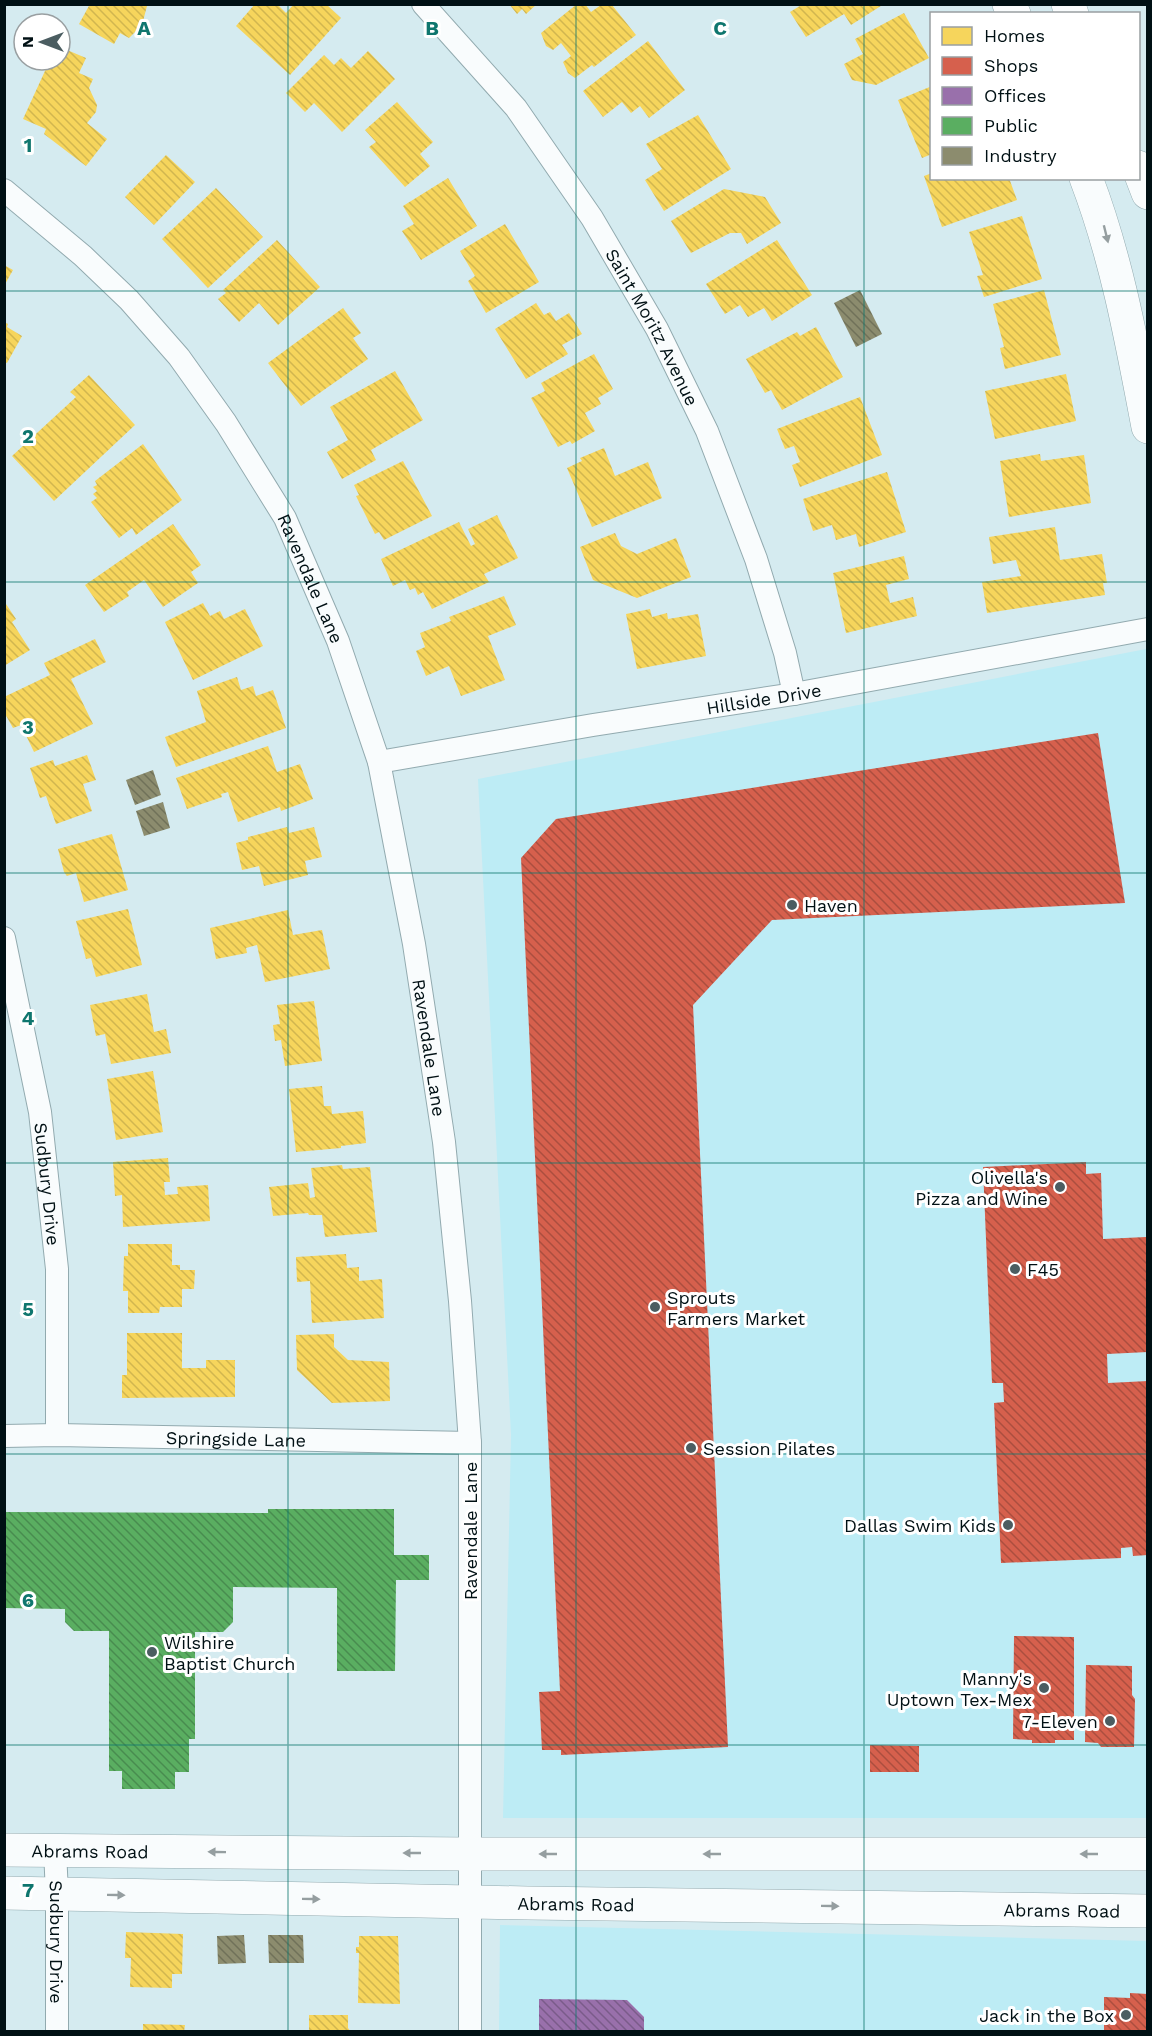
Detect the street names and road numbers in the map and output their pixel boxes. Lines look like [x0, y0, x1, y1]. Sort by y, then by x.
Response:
street label: Saint Moritz Avenue [602, 245, 703, 409]
street label: Ravendale Lane [274, 510, 348, 646]
street label: Hillside Drive [705, 679, 823, 718]
street label: Ravendale Lane [409, 977, 450, 1118]
street label: Sudbury Drive [31, 1121, 65, 1246]
street label: Springside Lane [166, 1427, 306, 1450]
street label: Ravendale Lane [460, 1462, 481, 1600]
street label: Abrams Road [31, 1840, 149, 1862]
street label: Sudbury Drive [46, 1880, 68, 2004]
street label: Abrams Road [517, 1892, 635, 1915]
street label: Abrams Road [1003, 1899, 1121, 1921]

